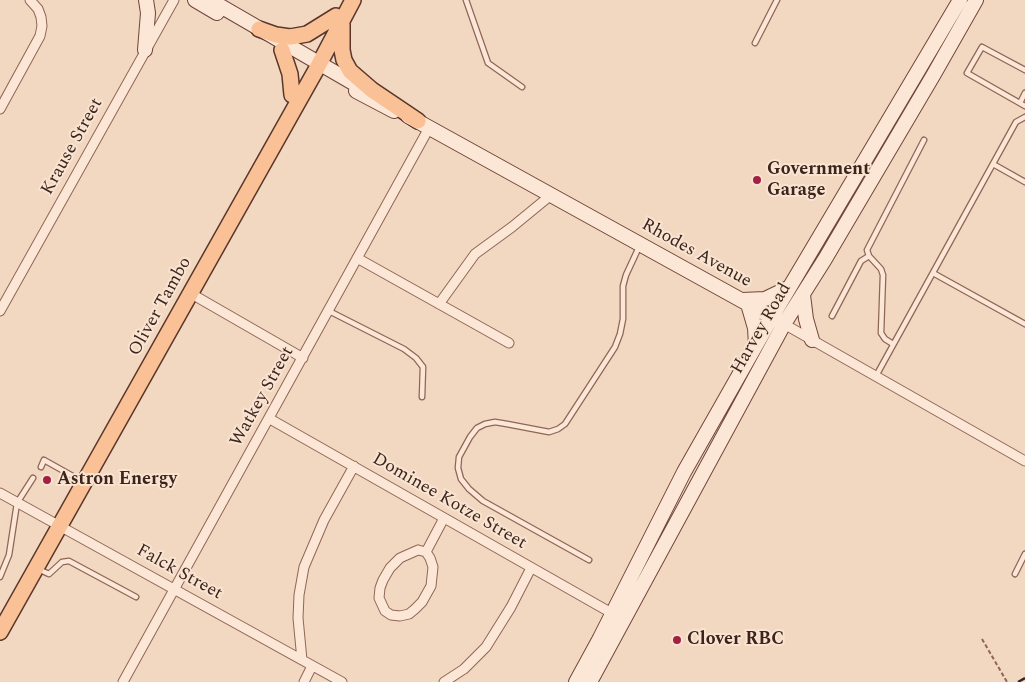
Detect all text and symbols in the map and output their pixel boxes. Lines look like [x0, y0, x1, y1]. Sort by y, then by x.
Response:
street label: Krause Street [38, 95, 108, 199]
place label: Government Garage [767, 159, 870, 202]
marker: Government Garage [751, 174, 763, 186]
street label: Rhodes Avenue [637, 215, 755, 293]
street label: Oliver Tambo [125, 254, 197, 360]
street label: Harvey Road [727, 280, 797, 378]
street label: Watkey Street [227, 343, 299, 451]
street label: Dominee Kotze Street [368, 449, 530, 555]
place label: Astron Energy [57, 469, 177, 491]
marker: Astron Energy [41, 474, 53, 486]
street label: Falck Street [132, 541, 226, 605]
place label: Clover RBC [687, 629, 784, 651]
marker: Clover RBC [671, 634, 683, 646]

